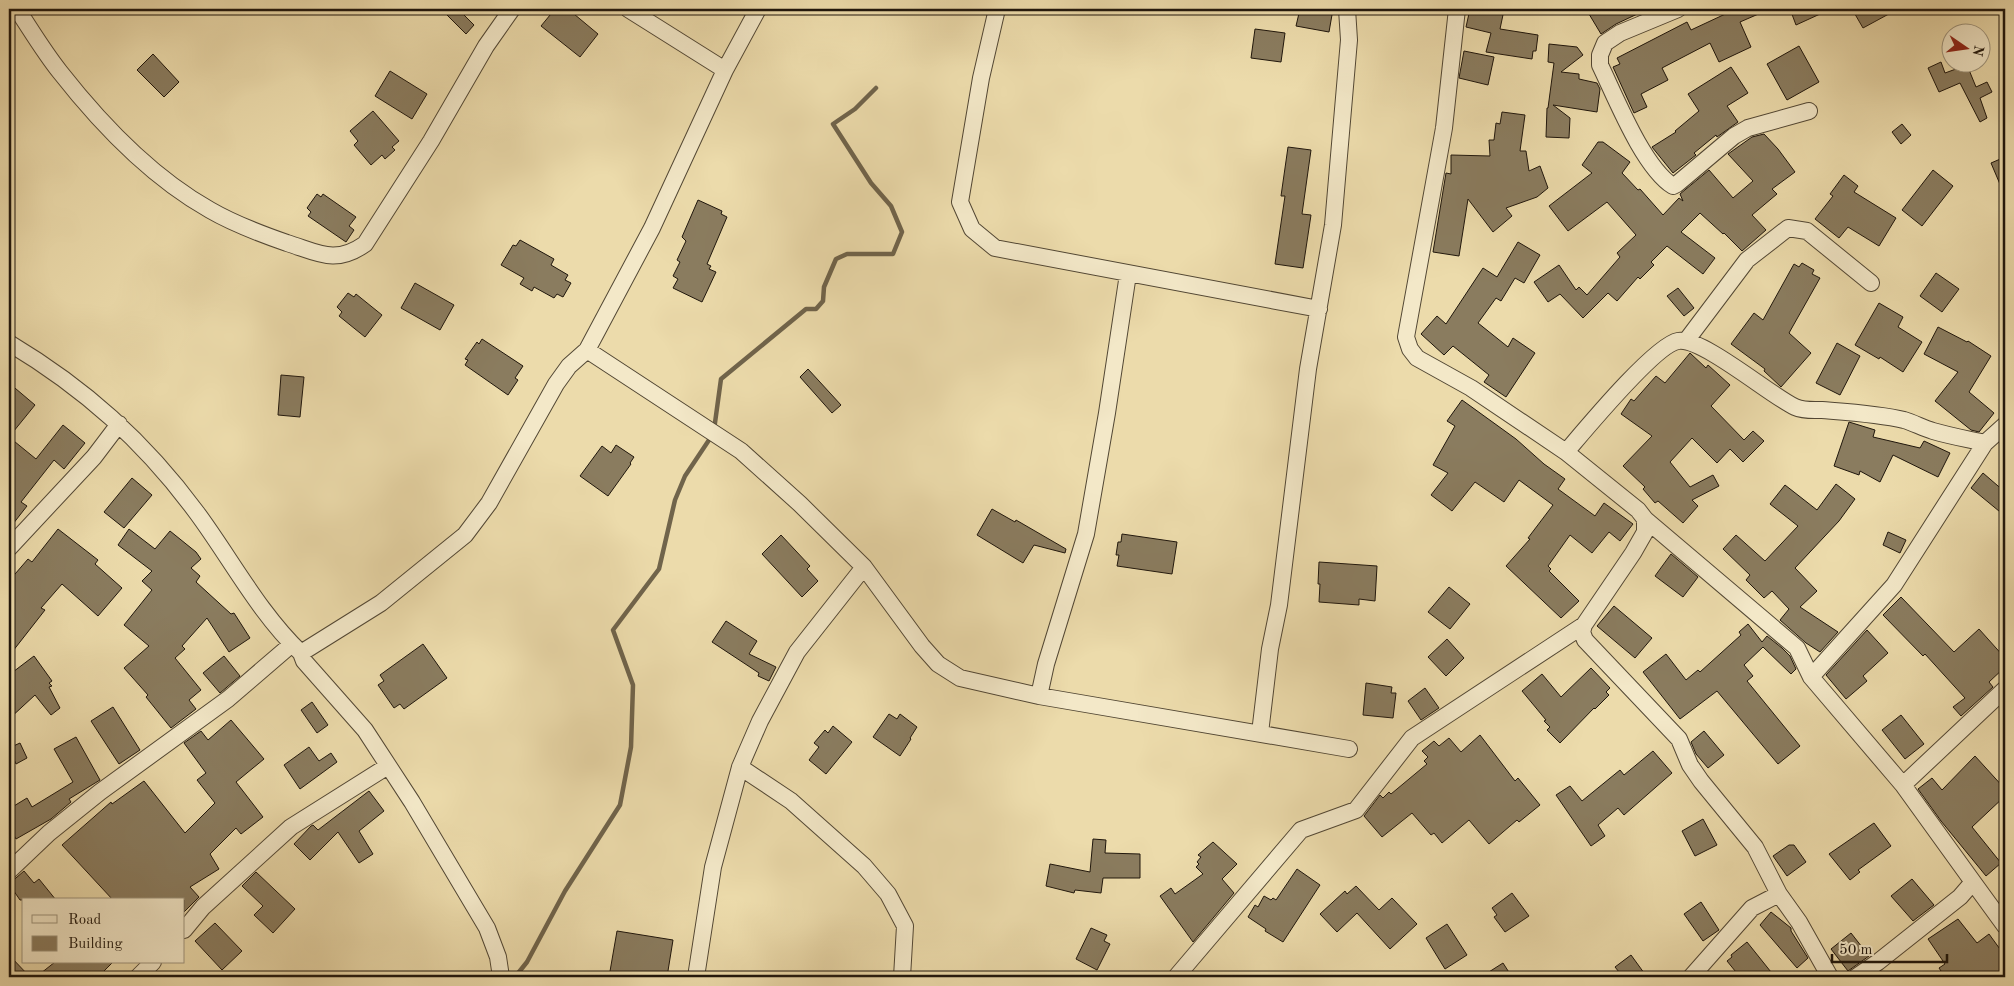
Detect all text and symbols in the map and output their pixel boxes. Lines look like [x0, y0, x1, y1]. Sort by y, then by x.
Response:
north arrow [1942, 22, 1992, 72]
text: N [1970, 44, 1986, 58]
legend [22, 898, 185, 964]
text: Road [68, 913, 102, 928]
scale bar [1832, 931, 1946, 963]
text: Building [68, 937, 123, 952]
text: 50 m [1839, 943, 1873, 958]

